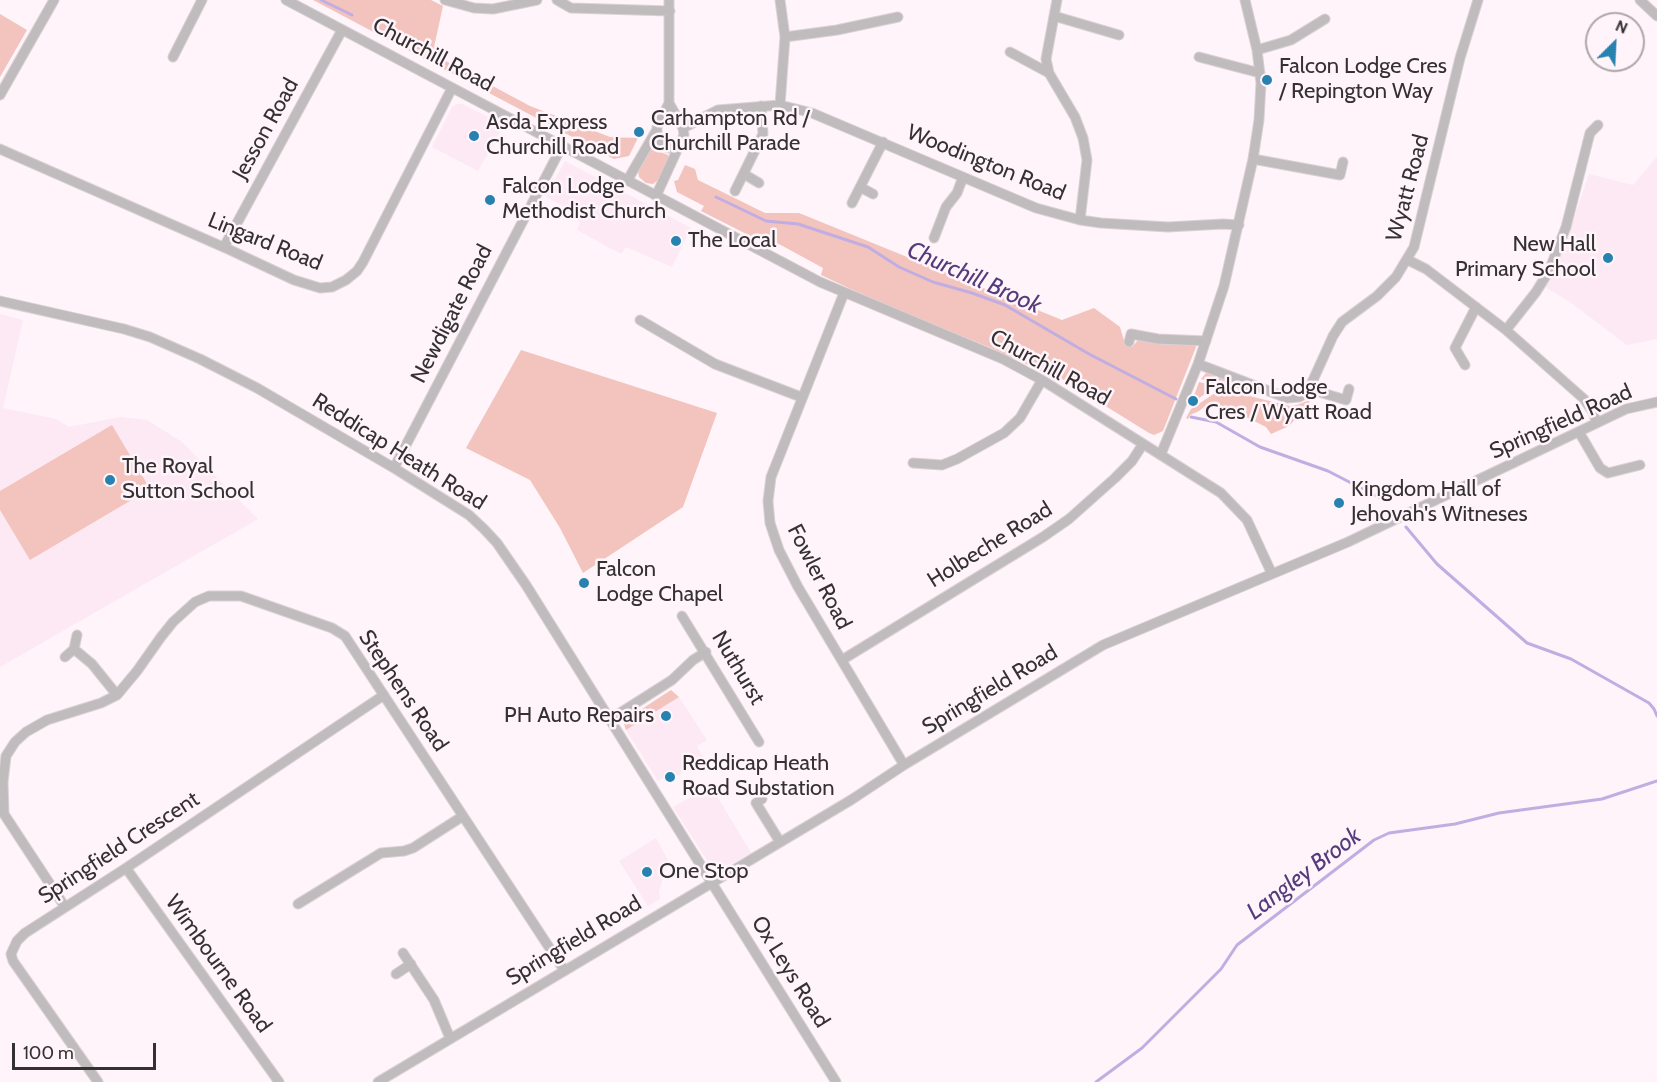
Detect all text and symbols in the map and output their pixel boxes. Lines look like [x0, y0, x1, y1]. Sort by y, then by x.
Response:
street label: Churchill Road [368, 12, 498, 98]
north arrow [1585, 12, 1645, 72]
text: N [1613, 16, 1631, 38]
place label: Falcon Lodge Cres / Repington Way [1279, 54, 1447, 106]
marker: Falcon Lodge Cres / Repington Way [1260, 73, 1274, 87]
street label: Jesson Road [227, 74, 305, 184]
place label: Carhampton Rd / Churchill Parade [651, 106, 810, 158]
place label: Asda Express Churchill Road [486, 110, 619, 162]
street label: Woodington Road [903, 119, 1069, 207]
marker: Carhampton Rd / Churchill Parade [632, 125, 646, 139]
marker: Asda Express Churchill Road [467, 129, 481, 143]
street label: Wyatt Road [1381, 132, 1435, 244]
place label: Falcon Lodge Methodist Church [502, 174, 666, 226]
marker: Falcon Lodge Methodist Church [483, 193, 497, 207]
street label: Lingard Road [204, 207, 326, 277]
place label: The Local [688, 228, 776, 254]
place label: New Hall Primary School [1455, 232, 1596, 284]
marker: The Local [669, 234, 683, 248]
water label: Churchill Brook [902, 236, 1046, 320]
street label: Newdigate Road [406, 240, 498, 388]
marker: New Hall Primary School [1601, 251, 1615, 265]
street label: Churchill Road [985, 324, 1115, 412]
place label: Falcon Lodge Cres / Wyatt Road [1205, 375, 1372, 427]
street label: Springfield Road [1486, 379, 1636, 465]
street label: Reddicap Heath Road [307, 388, 491, 516]
marker: Falcon Lodge Cres / Wyatt Road [1186, 394, 1200, 408]
place label: The Royal Sutton School [122, 454, 254, 506]
marker: The Royal Sutton School [103, 473, 117, 487]
place label: Kingdom Hall of Jehovah's Witneses [1351, 477, 1528, 528]
street label: Holbeche Road [923, 496, 1057, 594]
marker: Kingdom Hall of Jehovah's Witneses [1332, 496, 1346, 510]
street label: Fowler Road [781, 520, 857, 634]
place label: Falcon Lodge Chapel [596, 557, 723, 608]
marker: Falcon Lodge Chapel [577, 576, 591, 590]
street label: Stephens Road [353, 625, 453, 757]
street label: Nuthurst [706, 626, 770, 710]
street label: Springfield Road [918, 639, 1062, 741]
place label: PH Auto Repairs [504, 703, 654, 729]
marker: PH Auto Repairs [659, 709, 673, 723]
place label: Reddicap Heath Road Substation [682, 751, 834, 802]
marker: Reddicap Heath Road Substation [663, 770, 677, 784]
street label: Springfield Crescent [34, 786, 204, 910]
water label: Langley Brook [1241, 822, 1367, 926]
place label: One Stop [659, 859, 748, 885]
marker: One Stop [640, 865, 654, 879]
street label: Wimbourne Road [159, 890, 277, 1038]
street label: Springfield Road [502, 890, 646, 992]
street label: Ox Leys Road [745, 911, 835, 1033]
scale bar [15, 1031, 159, 1069]
text: 100 m [23, 1042, 74, 1064]

